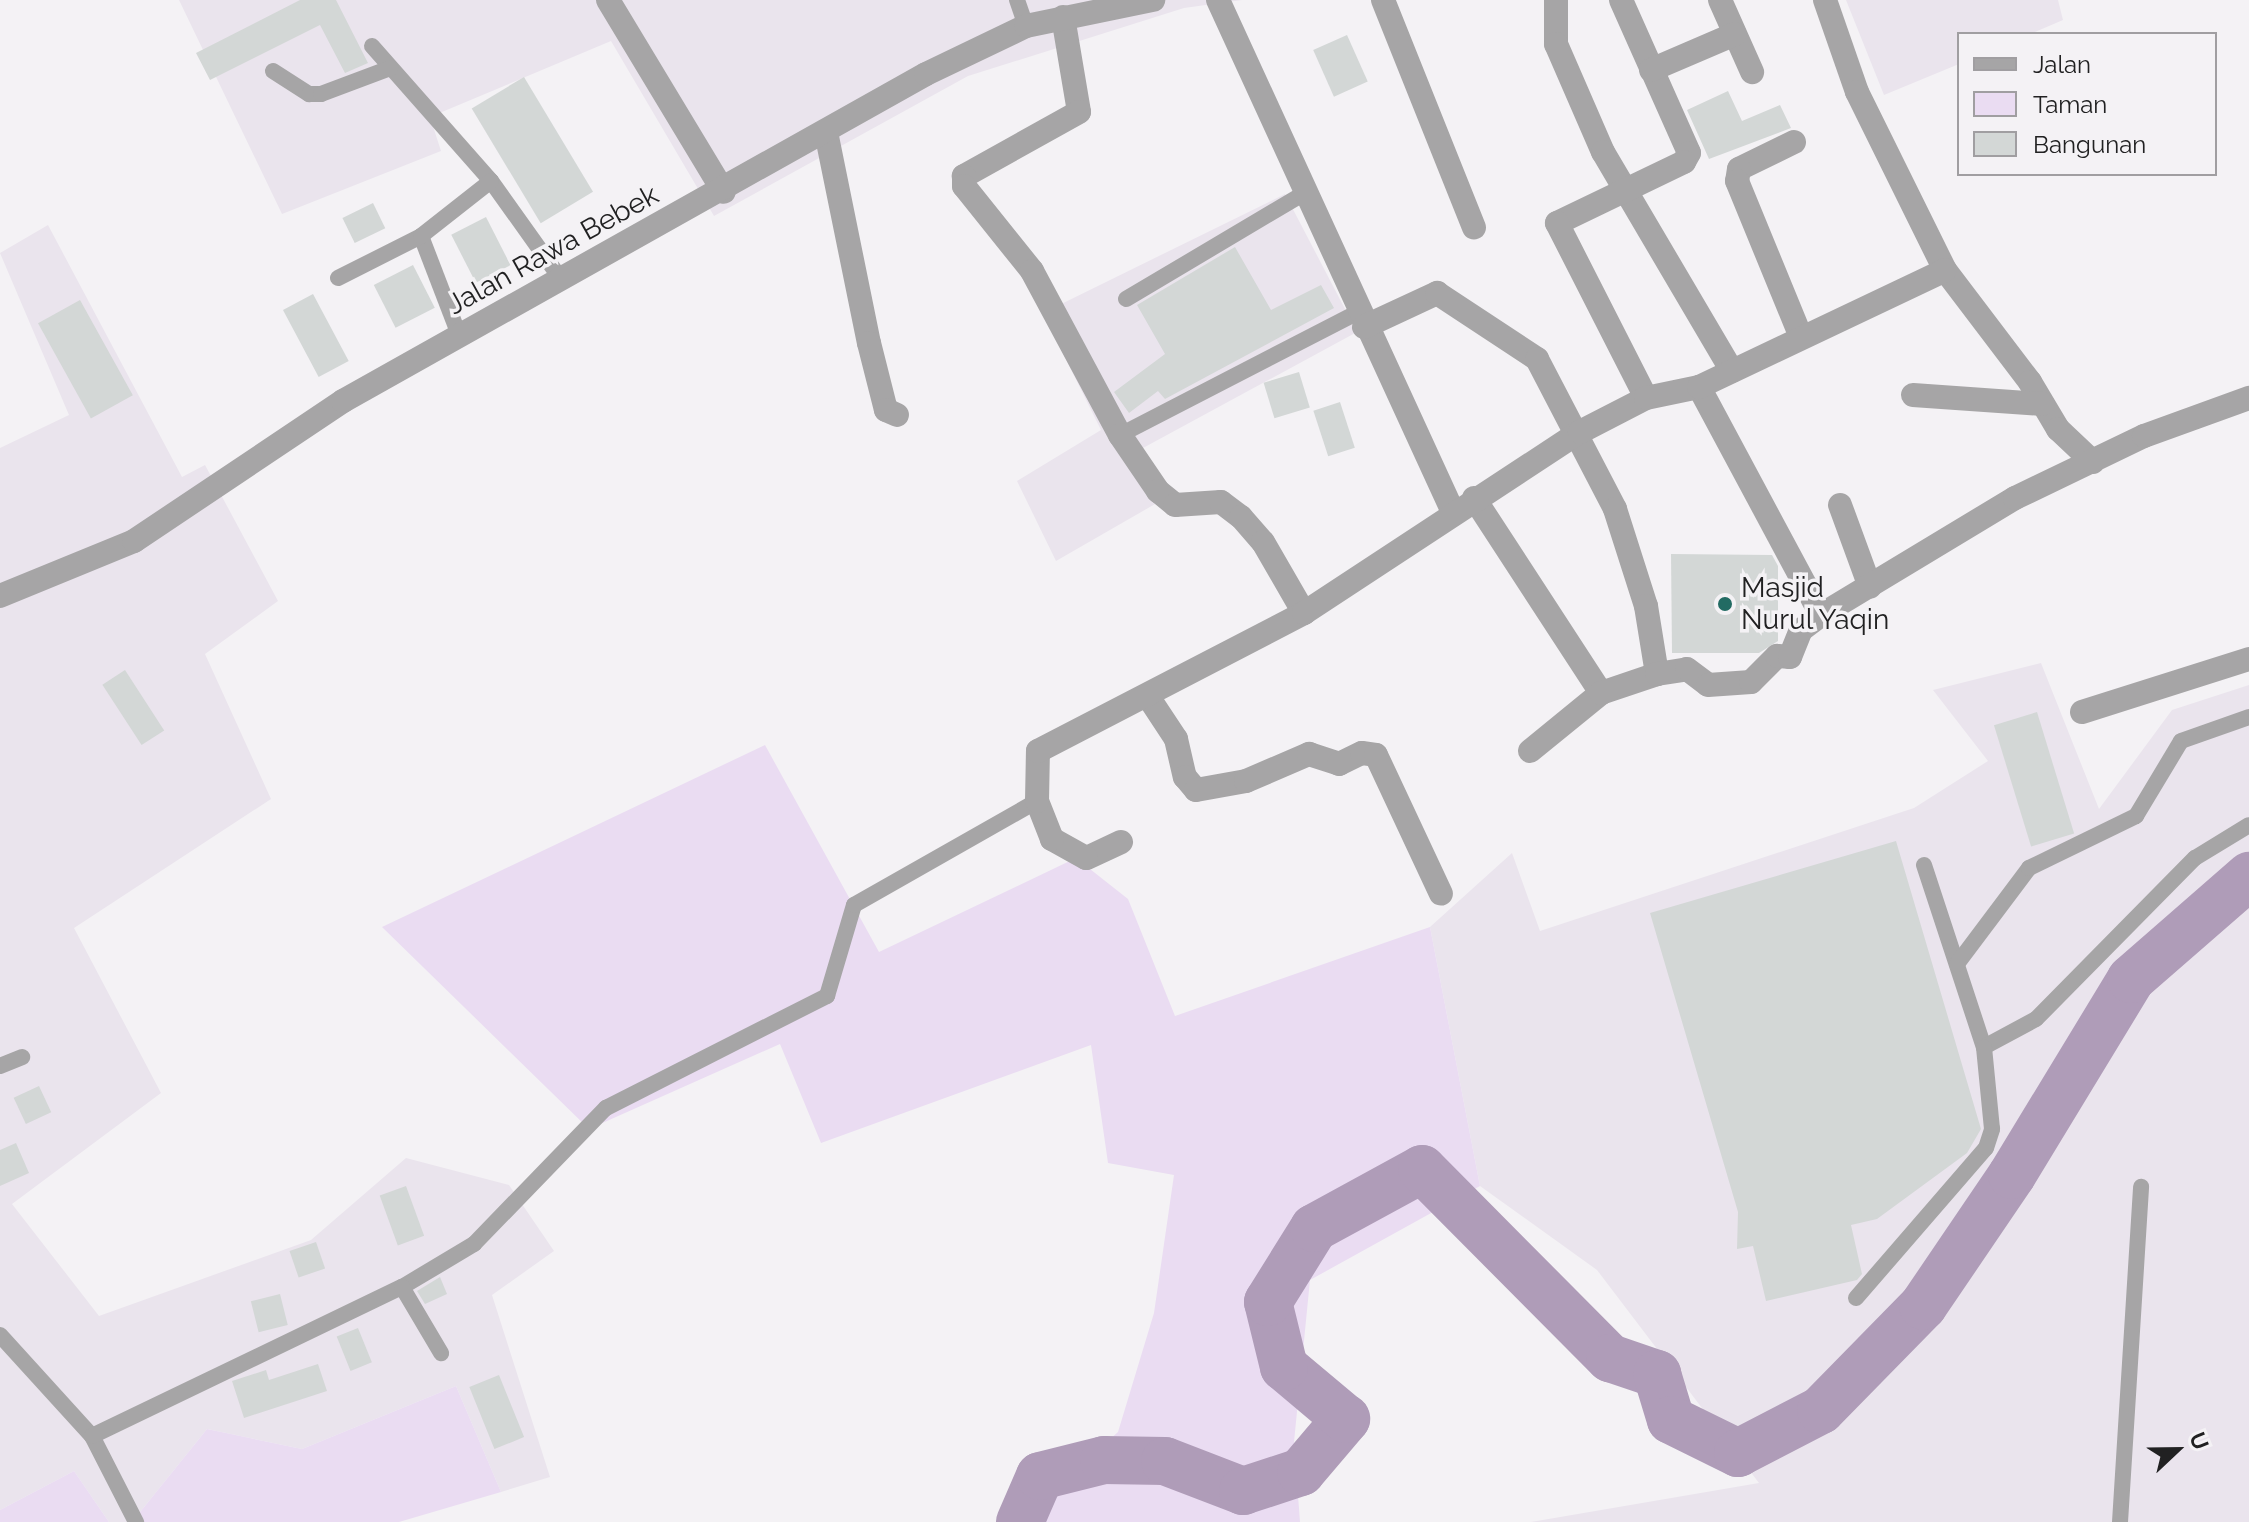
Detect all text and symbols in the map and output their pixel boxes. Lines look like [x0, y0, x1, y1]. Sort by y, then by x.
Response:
legend [1957, 32, 2217, 176]
text: Jalan [2033, 50, 2091, 79]
text: Taman [2033, 90, 2107, 119]
text: Bangunan [2033, 130, 2146, 159]
street label: Jalan Rawa Bebek [442, 178, 664, 322]
place label: Masjid Nurul Yaqin [1741, 571, 1891, 637]
marker: Masjid Nurul Yaqin [1716, 595, 1734, 613]
north arrow [2137, 1410, 2217, 1490]
text: U [2184, 1428, 2214, 1454]

